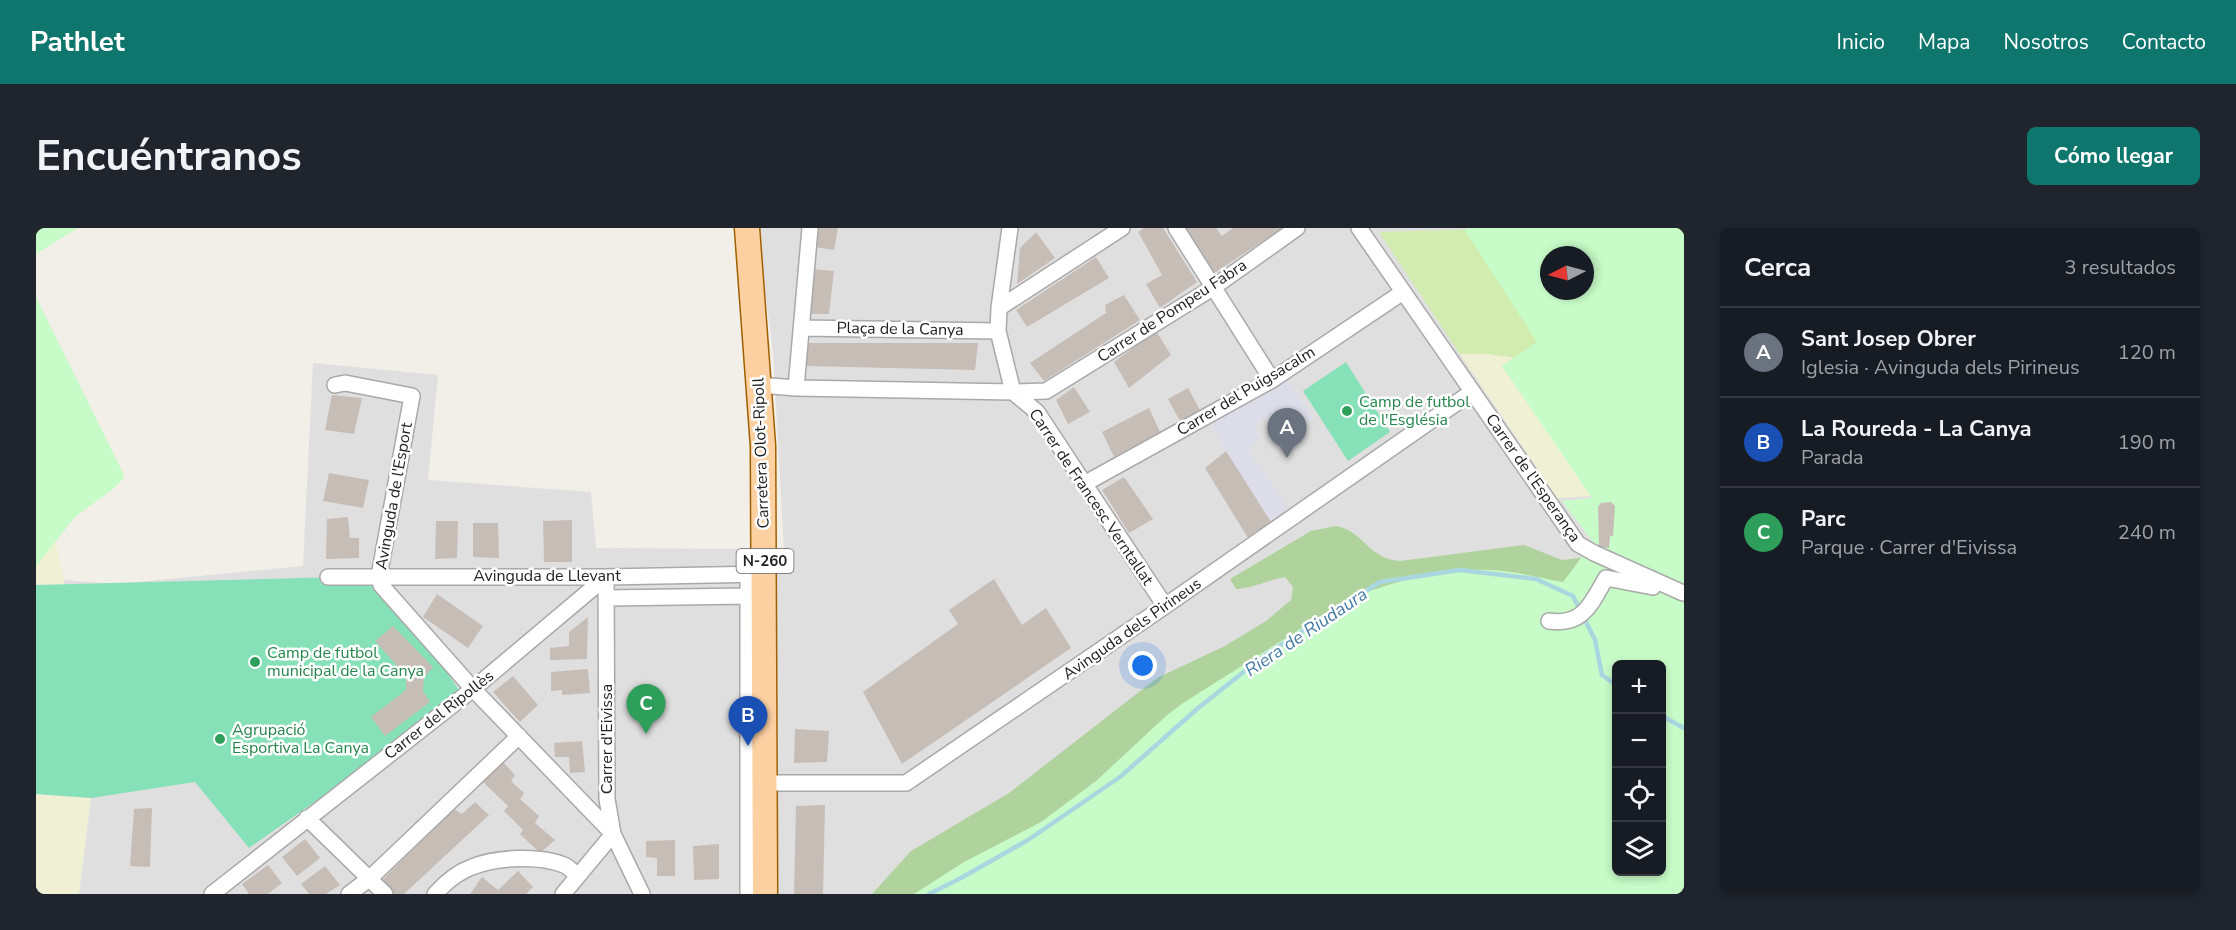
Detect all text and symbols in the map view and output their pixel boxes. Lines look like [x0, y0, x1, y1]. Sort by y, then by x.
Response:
text: Pathlet [30, 23, 125, 61]
text: Inicio [1837, 28, 1885, 56]
text: Mapa [1918, 28, 1970, 56]
text: Nosotros [2003, 28, 2089, 56]
text: Contacto [2122, 28, 2206, 56]
button: Cómo llegar [2027, 127, 2200, 185]
text: Encuéntranos [36, 128, 302, 185]
north arrow [1540, 246, 1594, 300]
text: Cerca [1744, 250, 1811, 285]
street label: Carrer de Pompeu Fabra [1093, 254, 1251, 368]
text: 3 resultados [2065, 254, 2176, 281]
street label: Plaça de la Canya [836, 317, 964, 341]
text: Sant Josep Obrer [1801, 324, 1976, 354]
text: A [1756, 339, 1771, 366]
text: 120 m [2118, 339, 2176, 366]
street label: Carrer del Puigsacalm [1173, 341, 1319, 441]
text: Iglesia · Avinguda dels Pirineus [1801, 354, 2080, 381]
street label: Carretera Olot-Ripoll [747, 377, 775, 529]
place label: Camp de futbol de l'Església [1359, 391, 1470, 431]
street label: Carrer de Francesc Verntallat [1024, 404, 1159, 590]
marker: Camp de futbol de l'Església [1340, 404, 1354, 418]
pin: A [1268, 408, 1306, 458]
street label: Carrer de l'Esperança [1480, 409, 1586, 547]
text: La Roureda - La Canya [1801, 414, 2032, 444]
street label: Avinguda de l'Esport [370, 420, 418, 571]
text: B [1757, 429, 1770, 456]
text: 190 m [2118, 429, 2176, 456]
text: Parada [1801, 444, 1864, 471]
text: Parc [1801, 504, 1846, 534]
text: C [1757, 519, 1770, 546]
text: 240 m [2118, 519, 2176, 546]
text: Parque · Carrer d'Eivissa [1801, 534, 2017, 561]
road number: N-260 [736, 549, 794, 573]
street label: Avinguda de Llevant [473, 565, 621, 587]
street label: Avinguda dels Pirineus [1058, 573, 1206, 685]
water label: Riera de Riudaura [1240, 582, 1372, 682]
place label: Camp de futbol municipal de la Canya [267, 642, 424, 682]
your location [1128, 651, 1157, 680]
marker: Camp de futbol municipal de la Canya [248, 655, 262, 669]
map controls [1612, 660, 1666, 876]
button: + [1612, 660, 1666, 714]
street label: Carrer del Ripollès [380, 665, 498, 765]
street label: Carrer d'Eivissa [596, 684, 618, 794]
pin: C [626, 684, 666, 734]
pin: B [728, 696, 768, 746]
button: − [1612, 714, 1666, 768]
place label: Agrupació Esportiva La Canya [232, 719, 369, 759]
marker: Agrupació Esportiva La Canya [213, 732, 227, 746]
button: locate [1612, 768, 1666, 822]
button: layers [1612, 822, 1666, 876]

